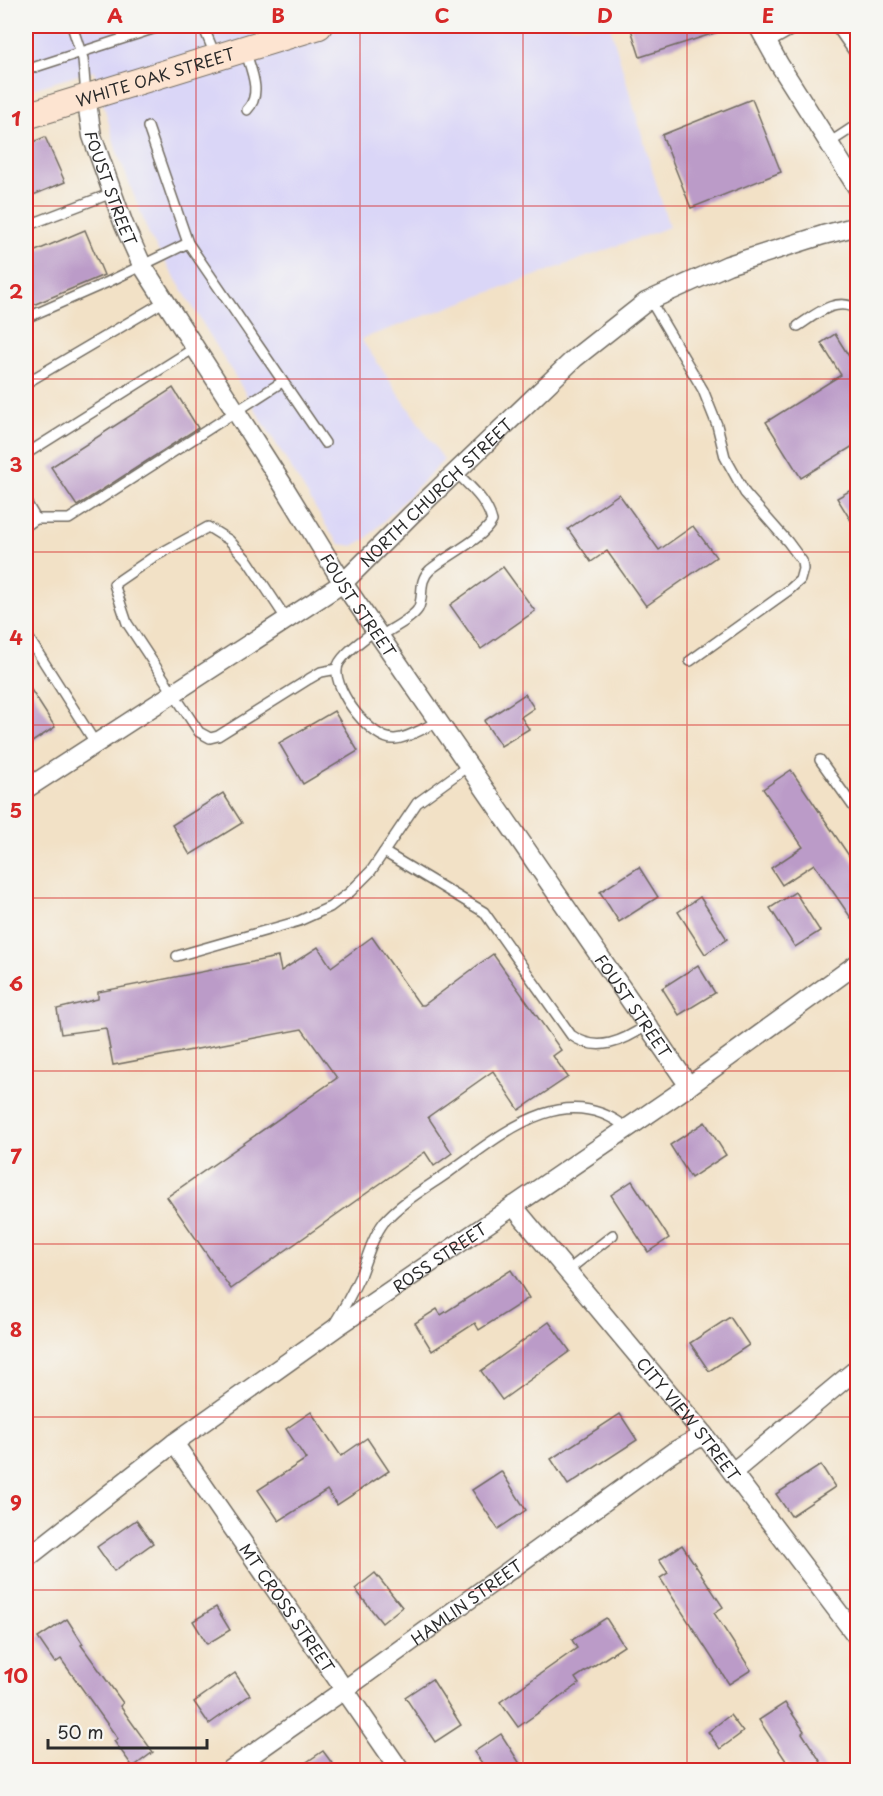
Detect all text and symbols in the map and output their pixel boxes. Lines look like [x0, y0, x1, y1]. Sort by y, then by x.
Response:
text: A [107, 0, 123, 30]
text: B [271, 0, 285, 30]
text: C [434, 0, 450, 30]
text: D [597, 0, 613, 30]
text: E [762, 0, 774, 30]
street label: WHITE OAK STREET [73, 41, 237, 112]
text: 1 [11, 103, 21, 133]
street label: FOUST STREET [79, 130, 144, 249]
text: 2 [9, 276, 23, 306]
street label: NORTH CHURCH STREET [354, 412, 518, 572]
text: 3 [9, 449, 23, 479]
street label: FOUST STREET [315, 548, 402, 662]
text: 4 [9, 622, 23, 652]
text: 5 [10, 795, 22, 825]
street label: FOUST STREET [590, 949, 678, 1062]
text: 6 [9, 968, 23, 998]
text: 7 [10, 1141, 22, 1171]
street label: ROSS STREET [387, 1216, 491, 1298]
text: 8 [10, 1314, 22, 1344]
street label: CITY VIEW STREET [632, 1351, 746, 1486]
text: 9 [10, 1487, 22, 1517]
street label: MT CROSS STREET [235, 1538, 341, 1677]
street label: HAMLIN STREET [405, 1553, 527, 1650]
text: 10 [4, 1660, 28, 1690]
scale bar [48, 1712, 207, 1750]
text: 50 m [57, 1718, 104, 1745]

